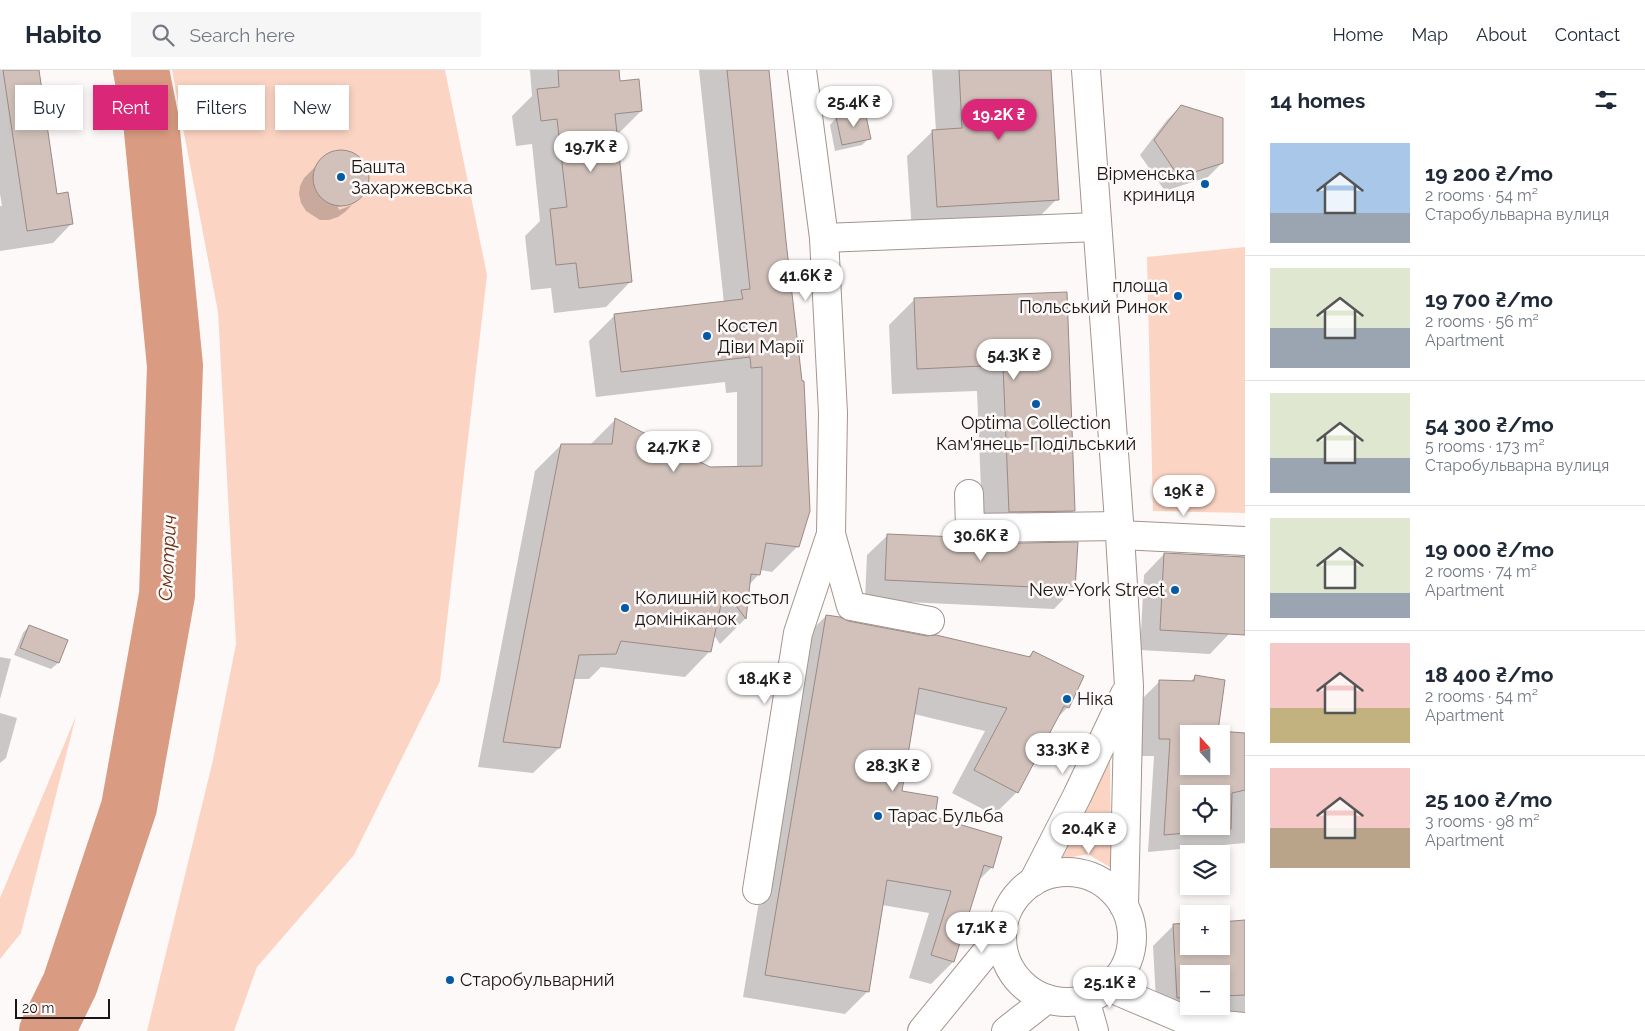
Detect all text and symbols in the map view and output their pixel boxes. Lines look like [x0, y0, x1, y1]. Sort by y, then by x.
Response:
search box [131, 12, 481, 57]
text: Habito [25, 20, 101, 49]
icon: search [149, 21, 177, 49]
text: Search here [189, 24, 295, 46]
text: Home [1332, 24, 1383, 45]
text: Map [1411, 24, 1448, 45]
text: About [1476, 24, 1527, 45]
text: Contact [1555, 24, 1620, 45]
chip: Buy [15, 85, 83, 130]
chip: Rent [93, 85, 168, 130]
chip: Filters [178, 85, 265, 130]
chip: New [275, 85, 349, 130]
pin: 25.4K ₴ [808, 85, 900, 128]
icon: filters [1592, 86, 1620, 114]
text: 14 homes [1270, 88, 1365, 113]
text: 25.4K ₴ [827, 92, 881, 111]
pin: 19.2K ₴ [953, 98, 1045, 141]
text: 19.2K ₴ [973, 105, 1025, 124]
pin: 19.7K ₴ [545, 131, 637, 173]
text: 19.7K ₴ [565, 137, 617, 156]
place label: Башта Захаржевська [351, 156, 473, 198]
text: 19 200 ₴/mo [1425, 161, 1553, 186]
place label: Вірменська криниця [1097, 163, 1195, 205]
icon: home [1310, 163, 1370, 223]
marker: Башта Захаржевська [335, 171, 347, 183]
marker: Вірменська криниця [1199, 178, 1211, 190]
text: 2 rooms · 54 m² [1425, 186, 1538, 205]
text: Старобульварна вулиця [1425, 205, 1609, 224]
pin: 41.6K ₴ [760, 260, 852, 302]
text: 41.6K ₴ [779, 266, 833, 285]
place label: площа Польський Ринок [1019, 275, 1168, 317]
text: 19 700 ₴/mo [1425, 287, 1553, 312]
icon: home [1310, 288, 1370, 348]
marker: площа Польський Ринок [1172, 290, 1184, 302]
text: 2 rooms · 56 m² [1425, 312, 1539, 331]
place label: Костел Діви Марії [717, 315, 804, 357]
marker: Костел Діви Марії [701, 330, 713, 342]
text: Apartment [1425, 331, 1504, 350]
pin: 54.3K ₴ [968, 338, 1060, 381]
text: 54.3K ₴ [987, 345, 1041, 364]
marker: Optima Collection Кам'янець-Подільський [1030, 398, 1042, 410]
place label: Optima Collection Кам'янець-Подільський [936, 412, 1136, 454]
text: 54 300 ₴/mo [1425, 412, 1554, 437]
icon: home [1310, 413, 1370, 473]
pin: 24.7K ₴ [628, 430, 720, 473]
text: 24.7K ₴ [647, 437, 701, 456]
text: 5 rooms · 173 m² [1425, 437, 1545, 456]
text: Старобульварна вулиця [1425, 456, 1609, 475]
pin: 19K ₴ [1149, 474, 1219, 517]
text: 19K ₴ [1164, 481, 1204, 500]
water label: Смотрич [154, 514, 180, 602]
pin: 30.6K ₴ [935, 520, 1027, 562]
text: 30.6K ₴ [954, 526, 1008, 545]
text: 19 000 ₴/mo [1425, 537, 1554, 562]
icon: home [1310, 538, 1370, 598]
text: 2 rooms · 74 m² [1425, 562, 1537, 581]
place label: New-York Street [1029, 579, 1165, 600]
text: Apartment [1425, 581, 1504, 600]
marker: New-York Street [1169, 584, 1181, 596]
place label: Колишній костьол домініканок [635, 587, 789, 629]
marker: Колишній костьол домініканок [619, 602, 631, 614]
pin: 18.4K ₴ [719, 662, 811, 705]
text: 18 400 ₴/mo [1425, 662, 1553, 687]
icon: home [1310, 663, 1370, 723]
text: 18.4K ₴ [738, 669, 792, 688]
text: 2 rooms · 54 m² [1425, 687, 1538, 706]
place label: Ніка [1077, 688, 1113, 709]
marker: Ніка [1061, 693, 1073, 705]
text: Apartment [1425, 706, 1504, 725]
north arrow [1180, 725, 1230, 775]
map controls [1180, 725, 1230, 1015]
pin: 33.3K ₴ [1017, 732, 1109, 775]
text: 33.3K ₴ [1036, 739, 1090, 758]
pin: 28.3K ₴ [847, 750, 939, 792]
text: 28.3K ₴ [866, 756, 920, 775]
button: locate [1180, 785, 1230, 835]
text: 25 100 ₴/mo [1425, 787, 1552, 812]
icon: home [1310, 788, 1370, 848]
place label: Тарас Бульба [888, 805, 1004, 826]
marker: Тарас Бульба [872, 810, 884, 822]
pin: 20.4K ₴ [1043, 812, 1135, 855]
text: 3 rooms · 98 m² [1425, 812, 1540, 831]
text: 20.4K ₴ [1062, 819, 1116, 838]
text: Apartment [1425, 831, 1504, 850]
button: layers [1180, 845, 1230, 895]
button: + [1180, 905, 1230, 955]
pin: 17.1K ₴ [936, 912, 1028, 954]
text: 17.1K ₴ [957, 918, 1007, 937]
button: − [1180, 965, 1230, 1015]
pin: 25.1K ₴ [1064, 966, 1156, 1009]
place label: Старобульварний [460, 969, 614, 990]
text: 25.1K ₴ [1084, 973, 1136, 992]
marker: Старобульварний [444, 974, 456, 986]
scale bar [15, 996, 110, 1019]
text: 20 m [22, 1000, 54, 1016]

